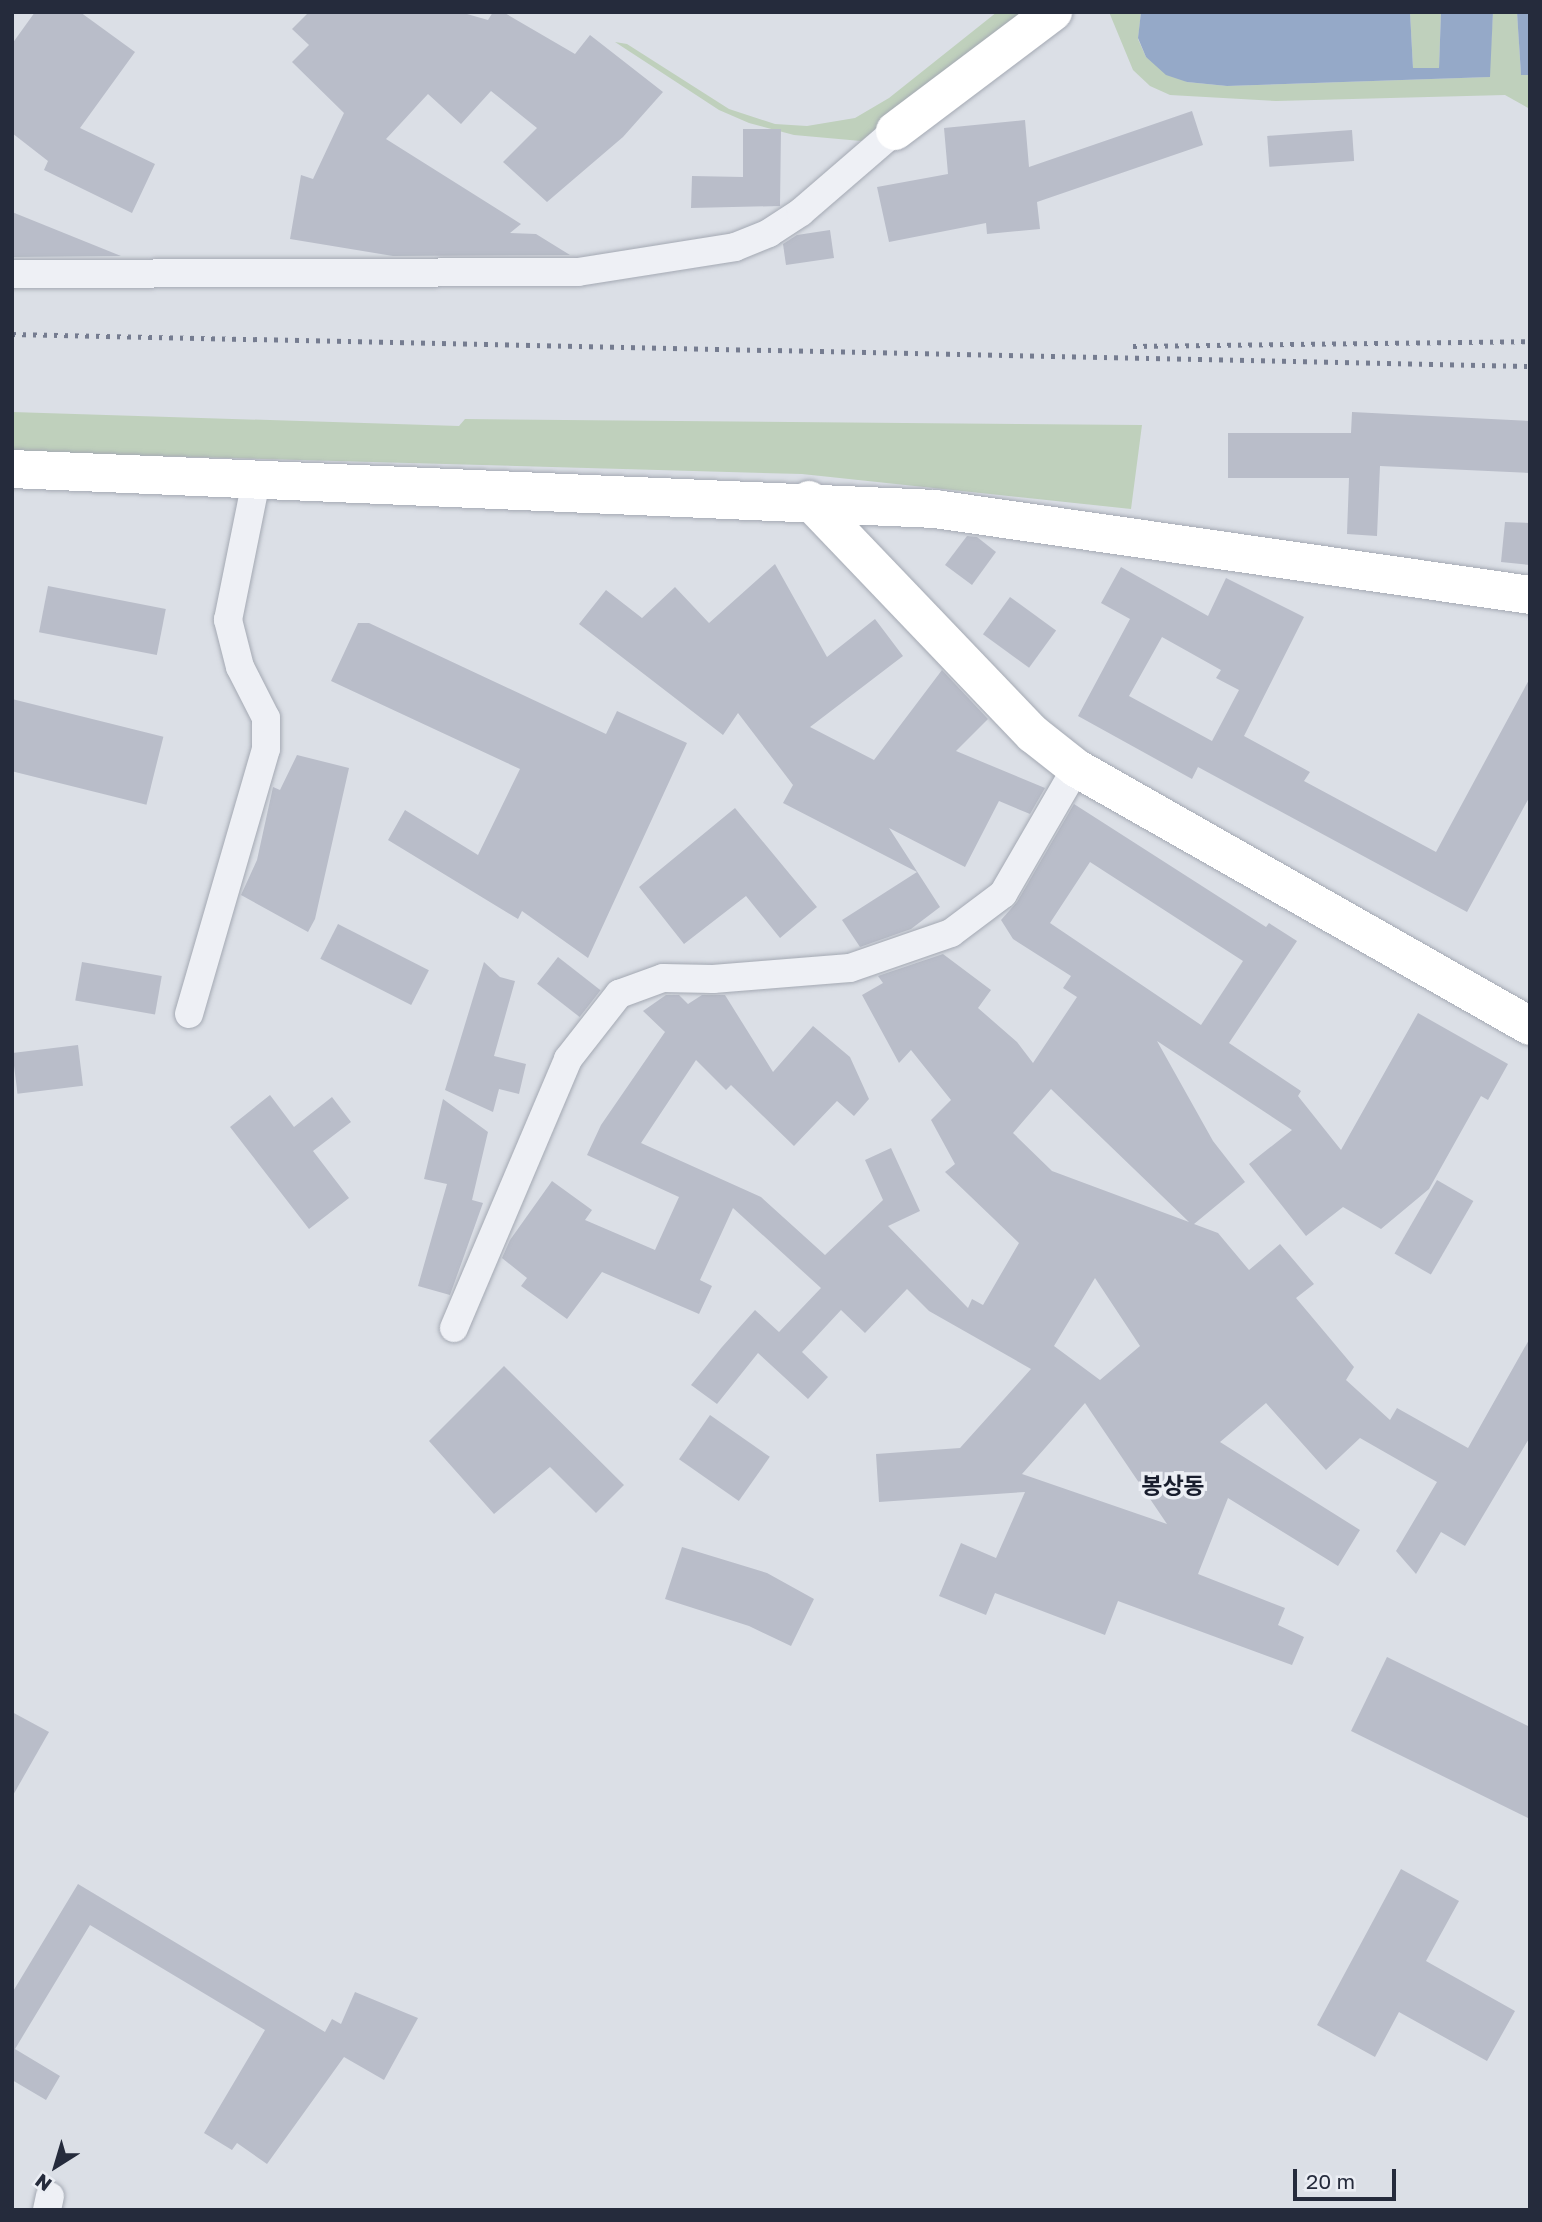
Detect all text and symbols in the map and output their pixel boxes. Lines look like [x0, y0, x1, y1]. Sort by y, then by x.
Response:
district label: 봉상동 [1141, 1471, 1205, 1499]
north arrow [21, 2131, 91, 2201]
scale bar [1297, 2156, 1400, 2200]
text: 20 m [1306, 2168, 1355, 2194]
text: N [30, 2170, 56, 2197]

